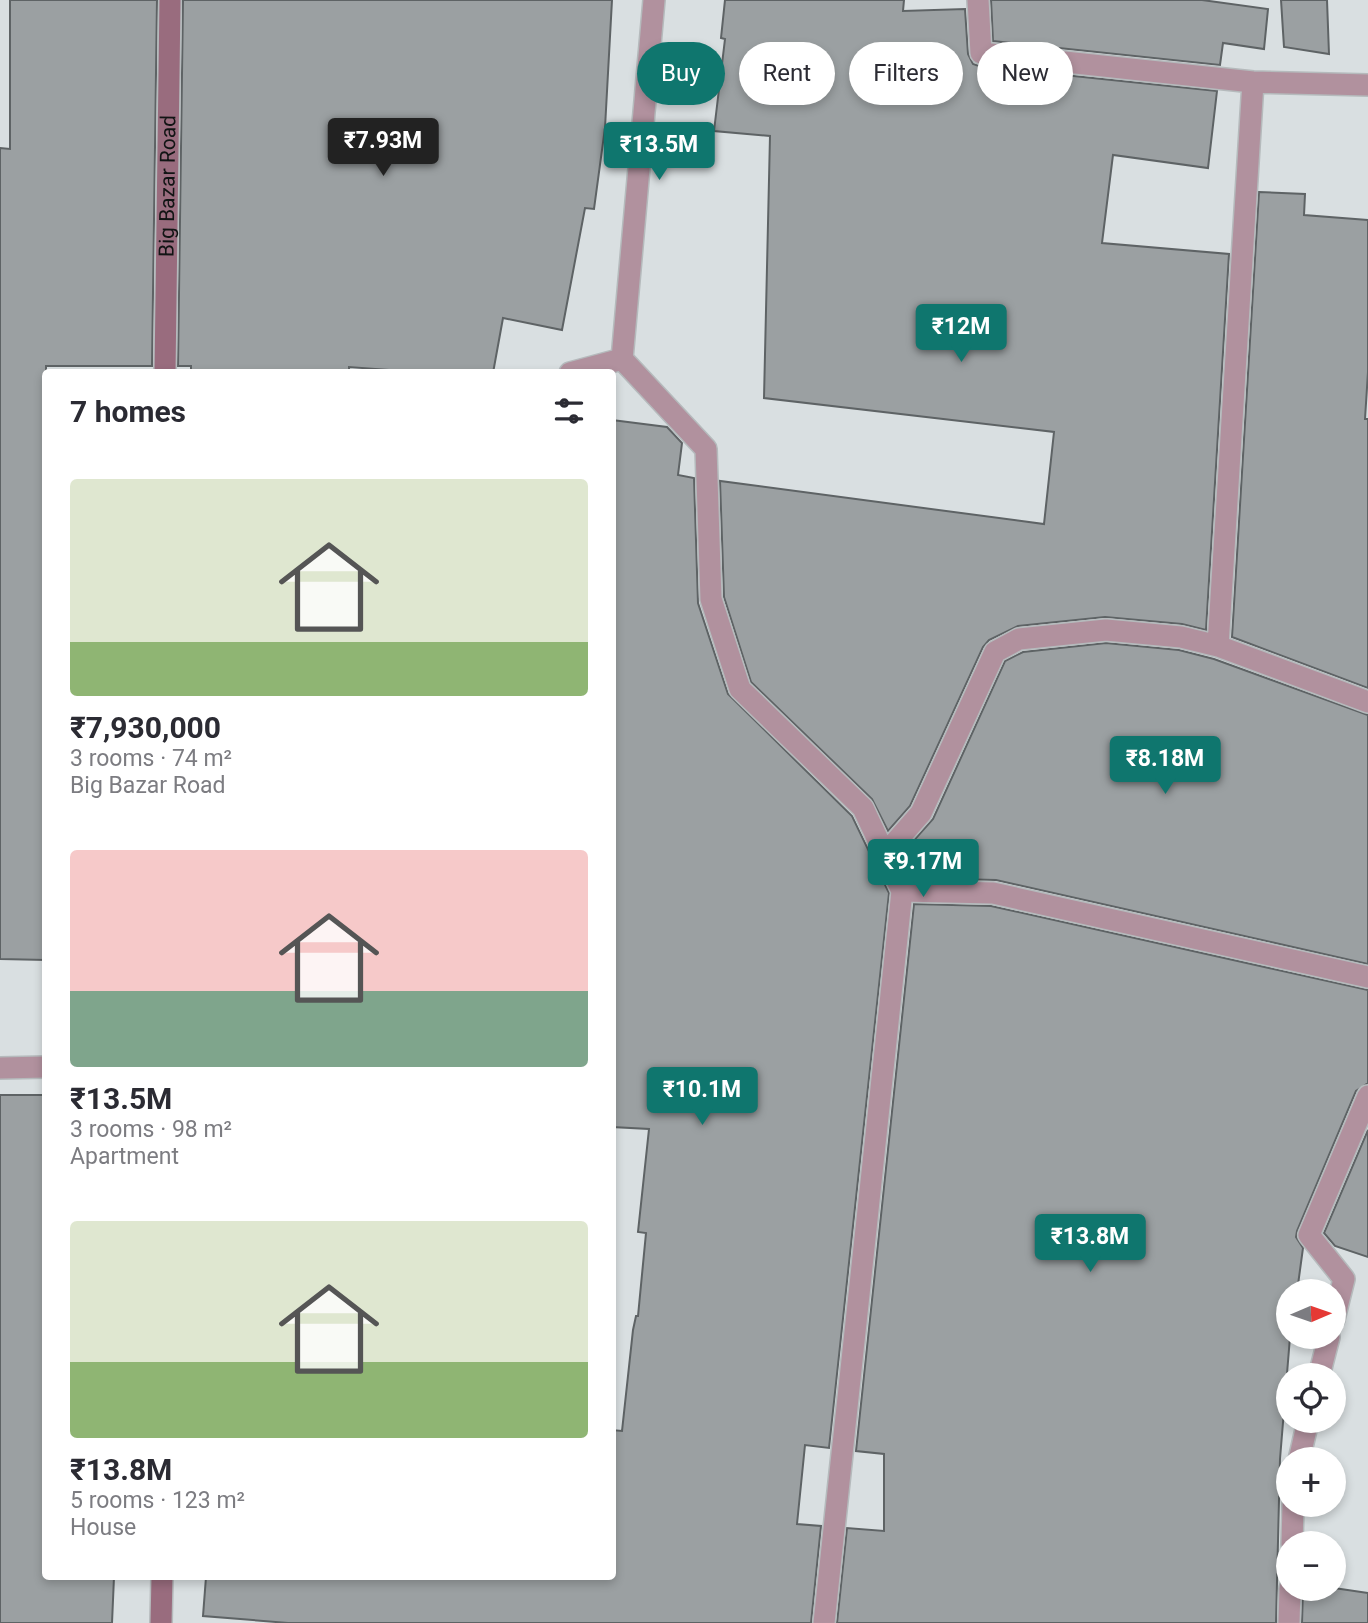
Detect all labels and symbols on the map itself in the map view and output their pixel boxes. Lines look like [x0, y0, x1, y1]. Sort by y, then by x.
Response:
street label: Big Bazar Road [155, 115, 180, 257]
pin: ₹7.93M [326, 118, 440, 178]
pin: ₹13.5M [602, 122, 716, 182]
pin: ₹12M [920, 304, 1002, 364]
pin: ₹8.18M [1108, 736, 1222, 796]
pin: ₹9.17M [866, 839, 980, 899]
pin: ₹10.1M [645, 1068, 759, 1127]
pin: ₹13.8M [1033, 1214, 1147, 1274]
north arrow [1276, 1279, 1346, 1349]

